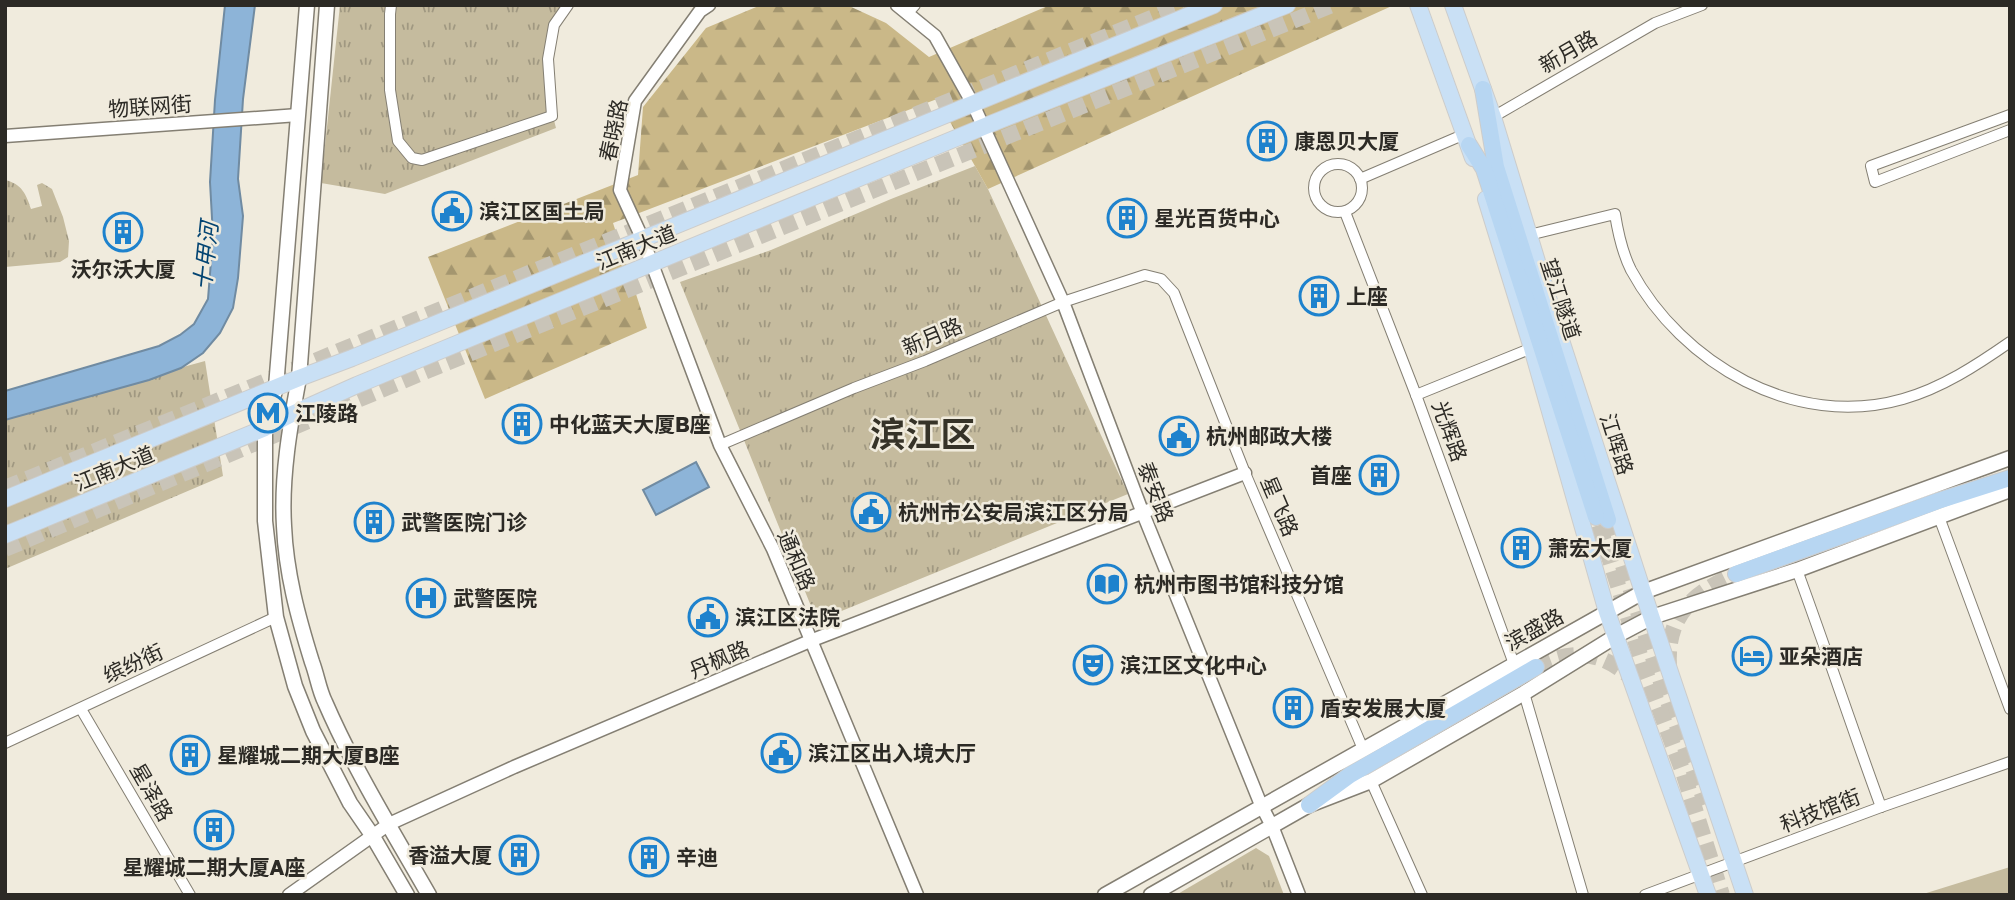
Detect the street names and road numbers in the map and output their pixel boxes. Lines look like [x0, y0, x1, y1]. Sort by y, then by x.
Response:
street label: 新月路 [1534, 24, 1602, 78]
street label: 物联网街 [107, 90, 193, 122]
street label: 春晓路 [594, 96, 632, 164]
street label: 江南大道 [592, 219, 680, 275]
street label: 望江隧道 [1536, 255, 1586, 343]
street label: 新月路 [898, 312, 966, 360]
street label: 光辉路 [1427, 397, 1473, 465]
street label: 江晖路 [1595, 410, 1639, 478]
street label: 江南大道 [70, 440, 158, 496]
street label: 泰安路 [1133, 458, 1179, 526]
street label: 星飞路 [1256, 472, 1304, 540]
street label: 通和路 [773, 526, 821, 594]
street label: 滨盛路 [1500, 602, 1568, 656]
street label: 丹枫路 [685, 635, 753, 683]
street label: 缤纷街 [99, 638, 167, 688]
street label: 星泽路 [125, 758, 179, 826]
street label: 科技馆街 [1776, 783, 1864, 837]

